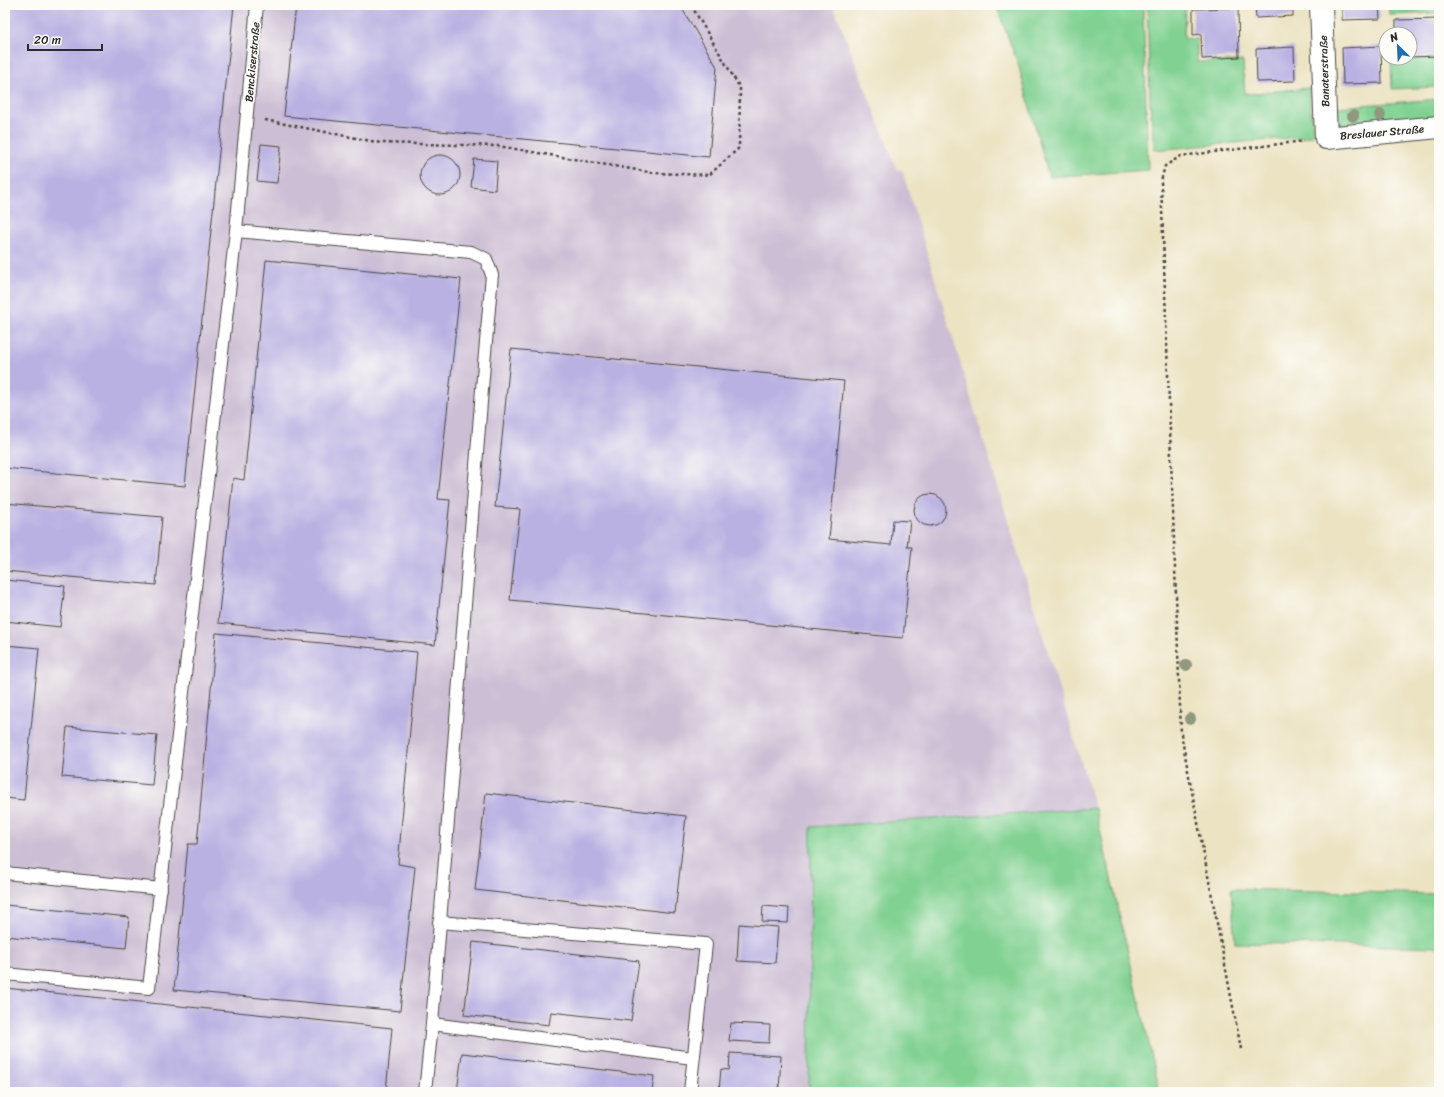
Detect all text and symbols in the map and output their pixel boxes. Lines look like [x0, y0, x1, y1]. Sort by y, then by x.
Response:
street label: Benckiserstraße [240, 21, 265, 103]
scale bar [28, 26, 102, 52]
north arrow [1378, 26, 1418, 66]
text: N [1386, 27, 1402, 48]
text: 20 m [34, 29, 61, 51]
street label: Banaterstraße [1314, 34, 1335, 107]
street label: Breslauer Straße [1339, 119, 1426, 146]

